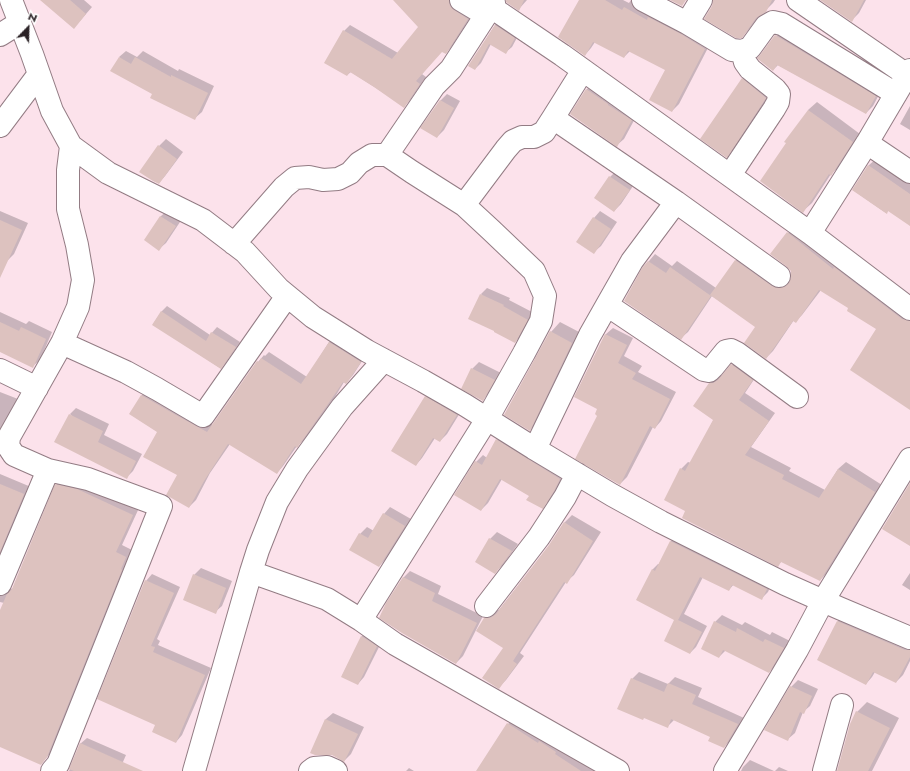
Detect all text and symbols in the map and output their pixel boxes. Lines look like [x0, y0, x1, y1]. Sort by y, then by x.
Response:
north arrow [8, 8, 48, 48]
text: N [26, 8, 40, 26]

